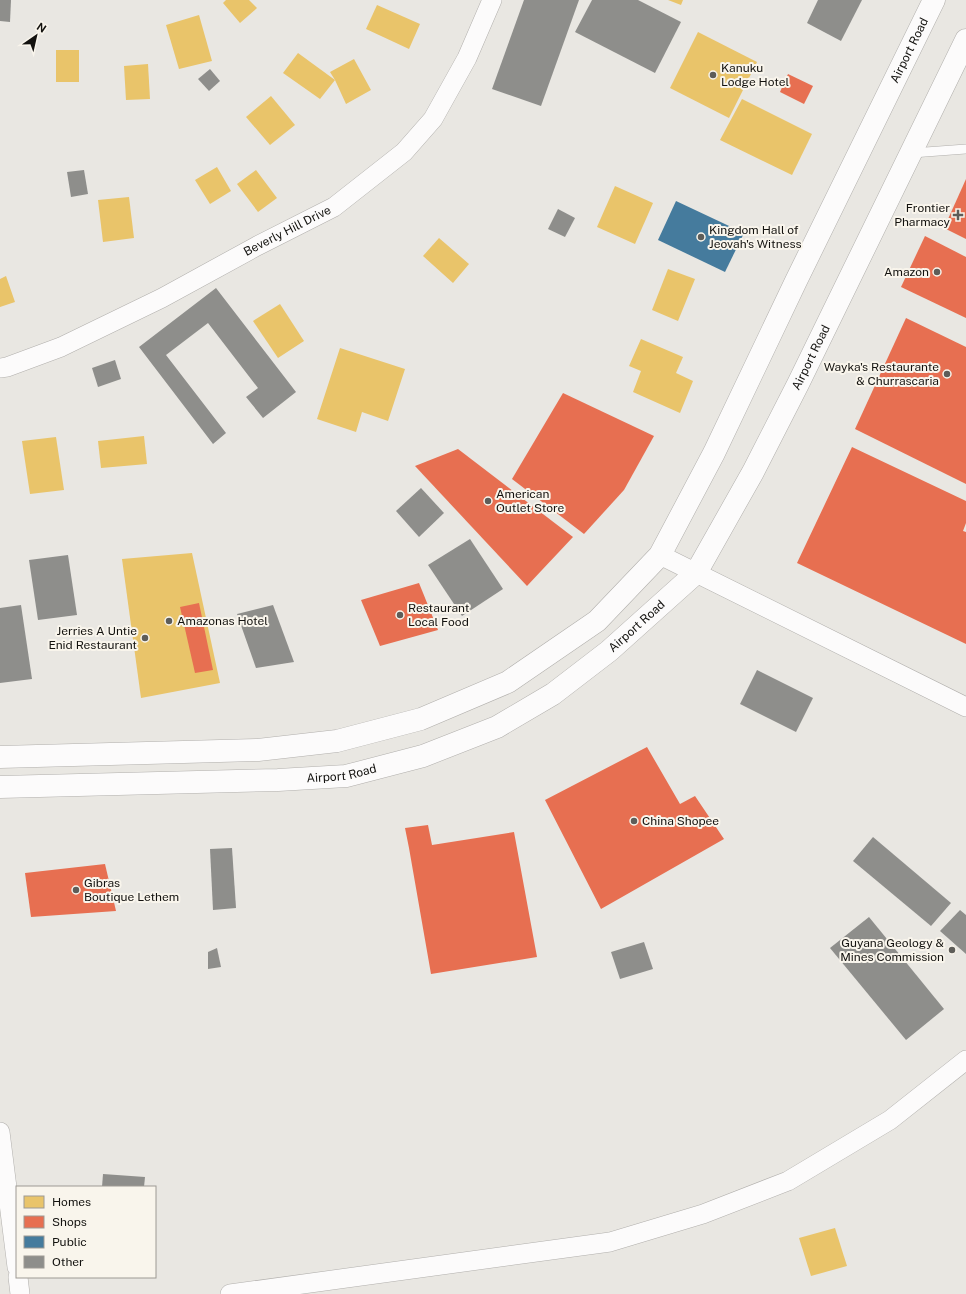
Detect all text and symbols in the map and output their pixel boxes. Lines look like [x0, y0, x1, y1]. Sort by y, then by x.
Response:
north arrow [16, 16, 56, 56]
street label: Airport Road [887, 16, 931, 85]
text: N [35, 20, 49, 35]
place label: Kanuku Lodge Hotel [721, 61, 789, 89]
marker: Kanuku Lodge Hotel [708, 70, 718, 80]
place label: Frontier Pharmacy [894, 201, 951, 229]
street label: Beverly Hill Drive [241, 203, 333, 259]
marker: Frontier Pharmacy [953, 210, 963, 220]
place label: Kingdom Hall of Jeovah's Witness [709, 223, 802, 251]
marker: Kingdom Hall of Jeovah's Witness [696, 232, 706, 242]
place label: Amazon [884, 265, 929, 279]
marker: Amazon [932, 267, 942, 277]
street label: Airport Road [789, 323, 833, 392]
place label: Wayka's Restaurante & Churrascaria [824, 360, 939, 388]
marker: Wayka's Restaurante & Churrascaria [942, 369, 952, 379]
place label: American Outlet Store [496, 487, 565, 515]
marker: American Outlet Store [483, 496, 493, 506]
street label: Airport Road [606, 597, 668, 655]
place label: Restaurant Local Food [408, 601, 470, 629]
marker: Restaurant Local Food [395, 610, 405, 620]
place label: Amazonas Hotel [177, 614, 268, 628]
marker: Amazonas Hotel [164, 616, 174, 626]
place label: Jerries A Untie Enid Restaurant [48, 624, 137, 652]
marker: Jerries A Untie Enid Restaurant [140, 633, 150, 643]
street label: Airport Road [306, 761, 378, 785]
place label: China Shopee [642, 814, 719, 828]
marker: China Shopee [629, 816, 639, 826]
place label: Gibras Boutique Lethem [84, 876, 179, 904]
marker: Gibras Boutique Lethem [71, 885, 81, 895]
place label: Guyana Geology & Mines Commission [840, 936, 944, 964]
marker: Guyana Geology & Mines Commission [947, 945, 957, 955]
legend [16, 1186, 156, 1278]
text: Homes [52, 1195, 91, 1209]
text: Shops [52, 1215, 87, 1229]
text: Public [52, 1235, 87, 1249]
text: Other [52, 1255, 84, 1269]

